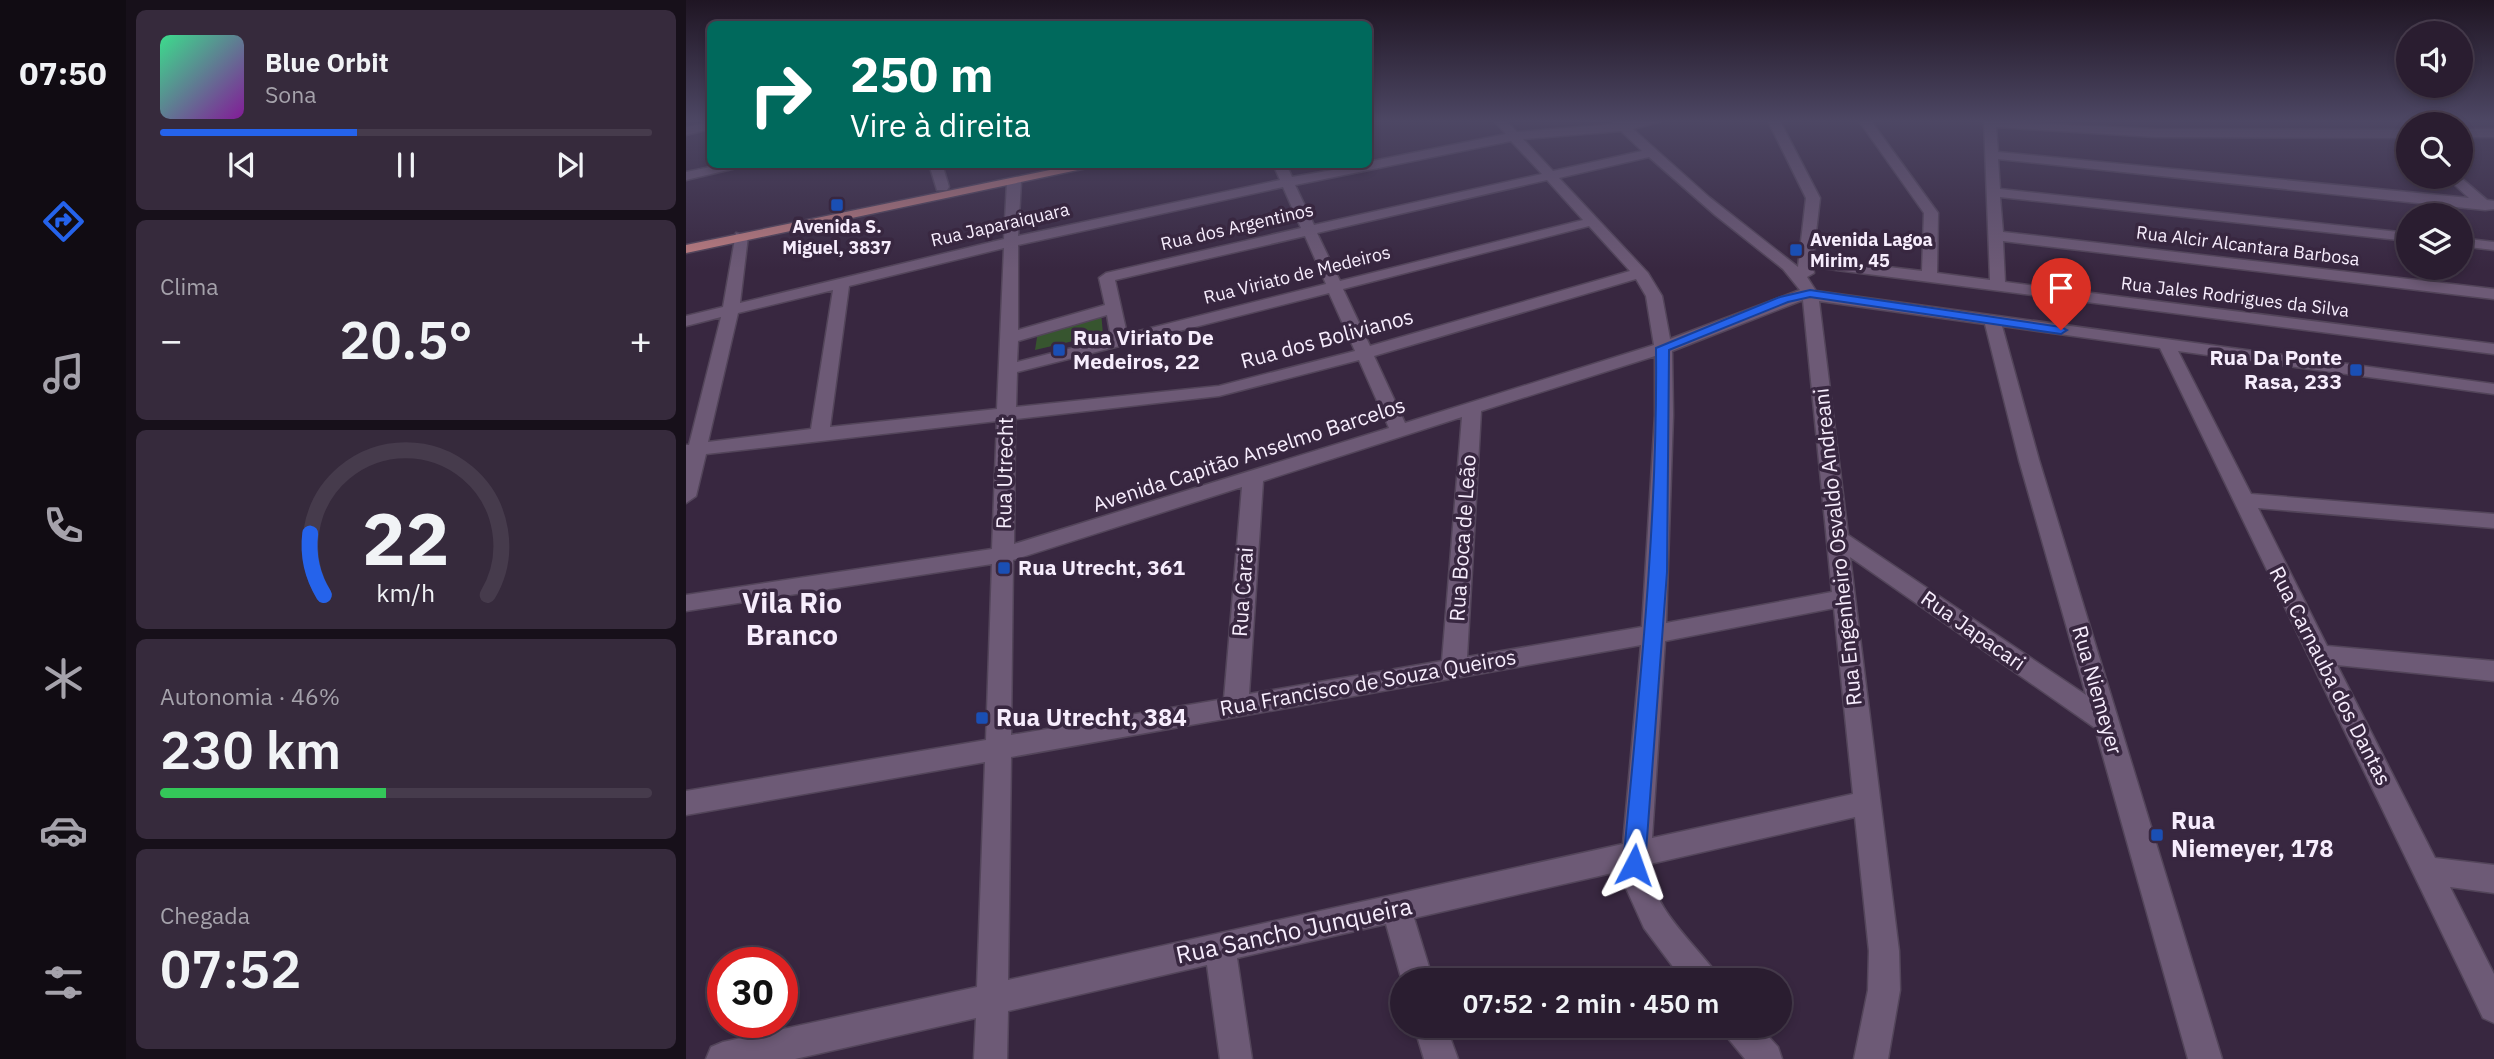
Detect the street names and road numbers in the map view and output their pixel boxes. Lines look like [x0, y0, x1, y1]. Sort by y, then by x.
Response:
street label: Rua Japaraiquara [928, 197, 1072, 252]
street label: Rua dos Argentinos [1158, 198, 1316, 255]
street label: Rua Alcir Alcantara Barbosa [2135, 220, 2361, 271]
street label: Rua Viriato de Medeiros [1201, 240, 1393, 309]
street label: Rua Jales Rodrigues da Silva [2120, 271, 2351, 322]
street label: Rua dos Bolivianos [1237, 302, 1416, 375]
street label: Rua Engenheiro Osvaldo Andreani [1806, 387, 1868, 707]
street label: Avenida Capitão Anselmo Barcelos [1089, 390, 1409, 518]
street label: Rua Utrecht [989, 417, 1019, 529]
street label: Rua Boca de Leão [1442, 454, 1482, 622]
street label: Rua Carai [1225, 546, 1259, 638]
street label: Rua Carnauba dos Dantas [2263, 561, 2398, 790]
street label: Rua Japacari [1916, 584, 2031, 677]
street label: Rua Niemeyer [2066, 622, 2130, 758]
street label: Rua Francisco de Souza Queiros [1217, 642, 1518, 722]
street label: Rua Sancho Junqueira [1173, 889, 1415, 971]

